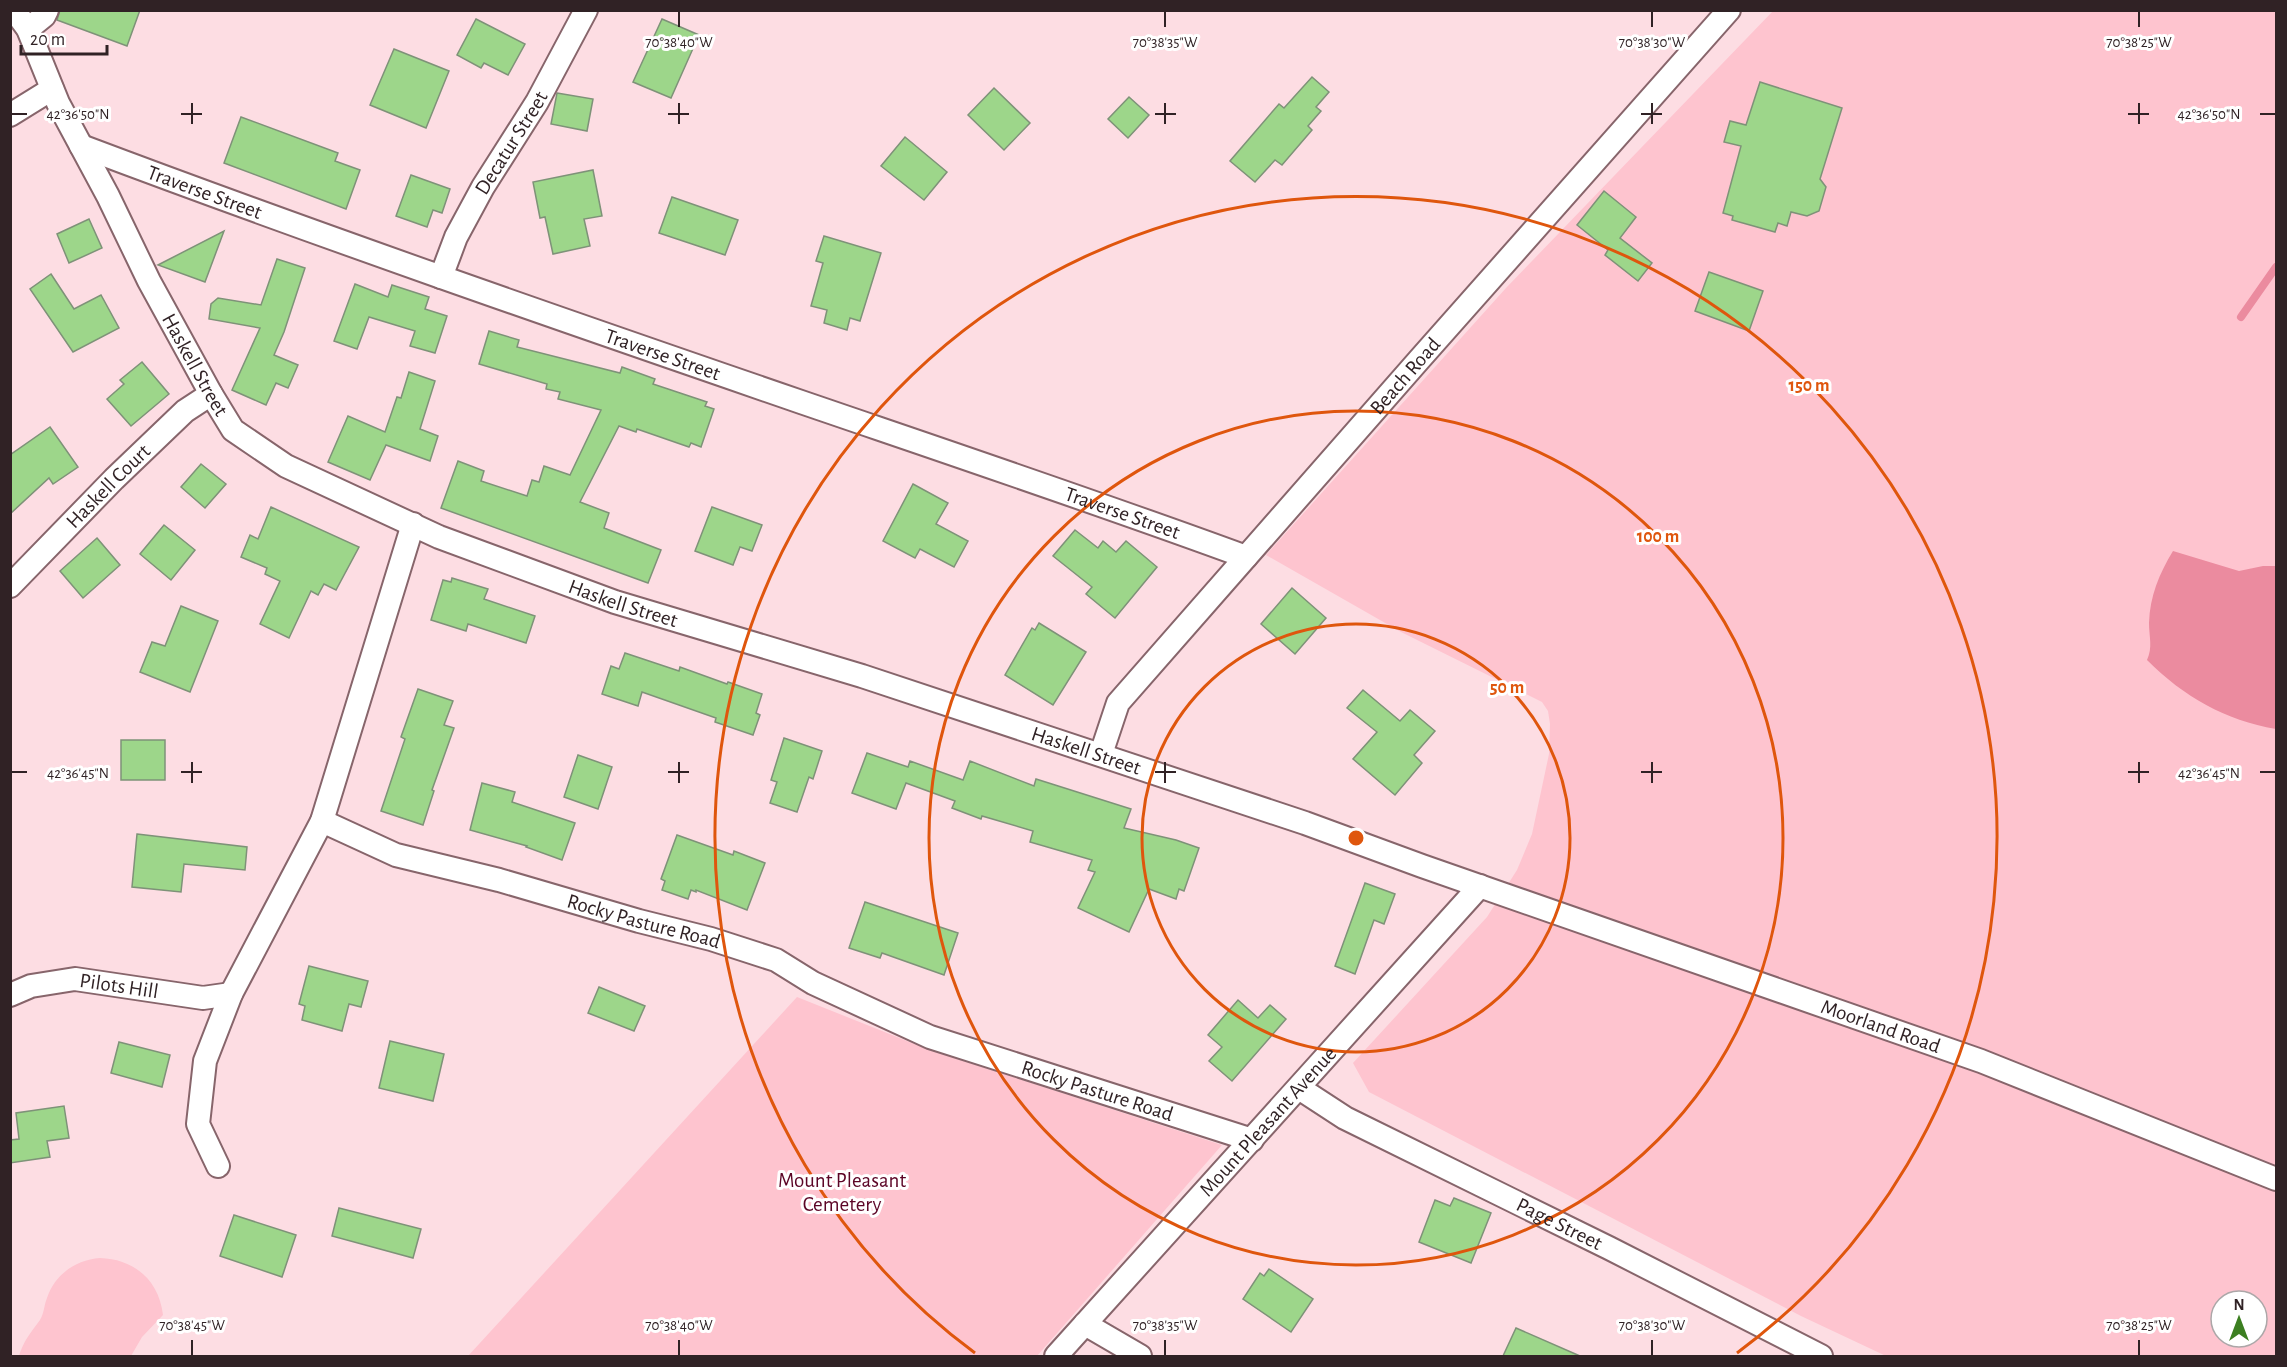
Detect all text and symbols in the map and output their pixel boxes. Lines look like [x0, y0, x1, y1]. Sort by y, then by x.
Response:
scale bar [21, 18, 106, 56]
text: 20 m [30, 31, 65, 49]
text: 70°38'40"W [645, 35, 713, 50]
text: 70°38'35"W [1133, 35, 1198, 50]
text: 70°38'30"W [1619, 35, 1686, 50]
text: 70°38'25"W [2106, 35, 2172, 50]
street label: Decatur Street [471, 88, 552, 198]
text: 42°36'50"N [47, 107, 109, 122]
text: 42°36'50"N [2178, 107, 2240, 122]
street label: Traverse Street [144, 162, 265, 223]
street label: Haskell Street [158, 310, 232, 420]
street label: Traverse Street [602, 325, 723, 384]
street label: Beach Road [1366, 334, 1445, 419]
text: 150 m [1789, 377, 1829, 395]
street label: Haskell Court [62, 440, 155, 532]
street label: Traverse Street [1062, 483, 1183, 543]
text: 100 m [1637, 528, 1679, 546]
street label: Haskell Street [566, 576, 680, 631]
text: 50 m [1490, 679, 1524, 697]
street label: Haskell Street [1029, 723, 1144, 779]
text: 42°36'45"N [47, 766, 109, 781]
text: 42°36'45"N [2178, 766, 2240, 781]
centre of rings [1346, 828, 1366, 848]
street label: Rocky Pasture Road [565, 891, 723, 952]
street label: Pilots Hill [78, 970, 160, 1002]
street label: Moorland Road [1818, 996, 1943, 1057]
street label: Mount Pleasant Avenue [1196, 1043, 1340, 1200]
street label: Rocky Pasture Road [1019, 1057, 1176, 1125]
park label: Mount Pleasant Cemetery [778, 1170, 906, 1215]
street label: Page Street [1513, 1194, 1606, 1254]
north arrow [2209, 1289, 2269, 1349]
text: N [2233, 1297, 2245, 1313]
text: 70°38'45"W [159, 1318, 225, 1333]
text: 70°38'40"W [645, 1318, 713, 1333]
text: 70°38'35"W [1133, 1318, 1198, 1333]
text: 70°38'30"W [1619, 1318, 1686, 1333]
text: 70°38'25"W [2106, 1318, 2172, 1333]

